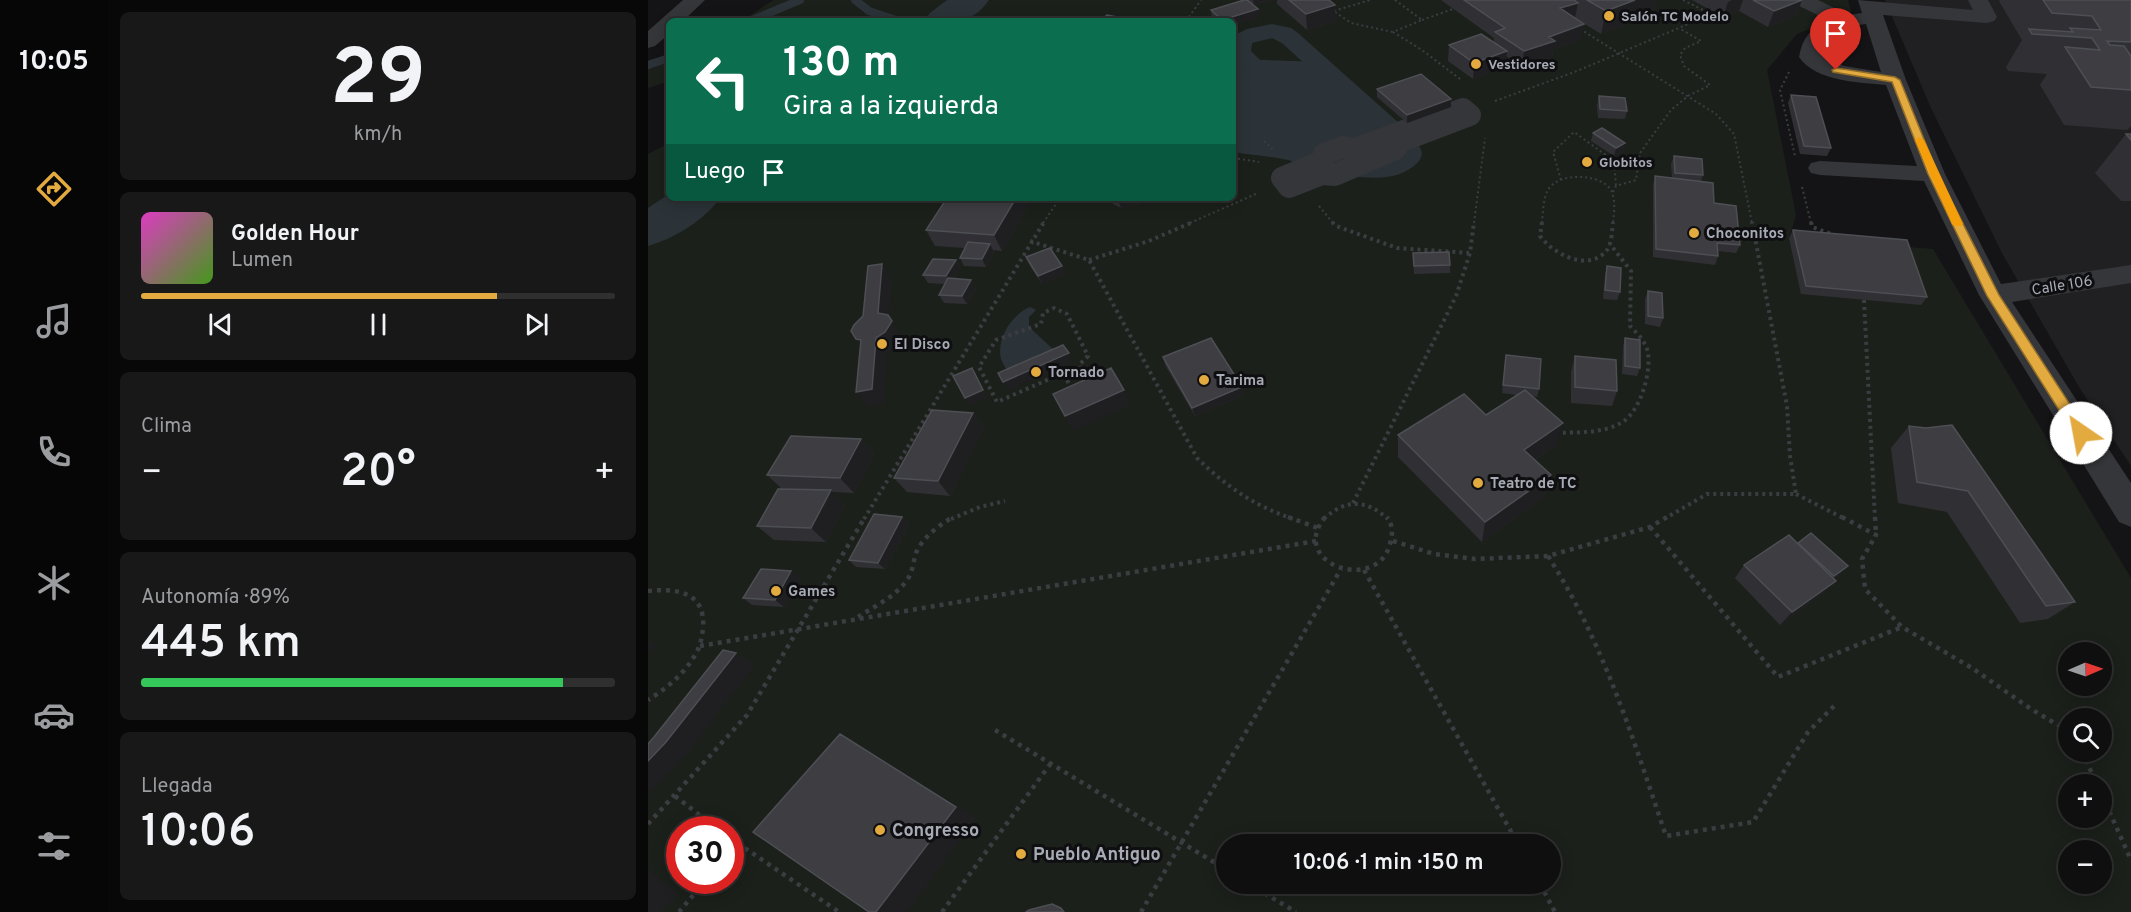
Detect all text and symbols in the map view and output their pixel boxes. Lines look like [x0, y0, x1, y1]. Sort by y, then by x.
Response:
pin [1810, 8, 1861, 70]
marker: Salón TC Modelo [1602, 9, 1616, 23]
place label: Salón TC Modelo [1621, 9, 1729, 26]
icon: arrive [1819, 17, 1852, 50]
text: 29 [330, 33, 426, 132]
text: 130 m [783, 38, 899, 91]
icon: left [684, 42, 762, 120]
text: 10:05 [19, 45, 89, 79]
marker: Vestidores [1469, 57, 1483, 71]
place label: Vestidores [1488, 57, 1556, 74]
text: Gira a la izquierda [783, 90, 999, 124]
text: km/h [354, 122, 402, 148]
marker: Globitos [1580, 155, 1594, 169]
place label: Globitos [1599, 155, 1653, 172]
icon: arrive [757, 156, 790, 189]
text: Luego [684, 159, 745, 186]
icon: directions [33, 168, 75, 210]
text: Golden Hour [231, 221, 359, 248]
place label: Choconitos [1706, 225, 1784, 244]
marker: Choconitos [1687, 226, 1701, 240]
text: Lumen [231, 248, 293, 274]
street label: Calle 106 [2031, 272, 2094, 301]
icon: music [33, 300, 75, 342]
icon: previous [204, 308, 237, 341]
icon: pause [362, 308, 395, 341]
icon: next [520, 308, 553, 341]
place label: El Disco [894, 336, 950, 355]
marker: El Disco [875, 337, 889, 351]
place label: Tornado [1048, 364, 1105, 383]
marker: Tornado [1029, 365, 1043, 379]
place label: Tarima [1216, 372, 1264, 391]
marker: Tarima [1197, 373, 1211, 387]
position arrow [2049, 401, 2113, 465]
text: Clima [141, 414, 192, 440]
icon: phone [33, 431, 75, 473]
text: 20° [340, 445, 416, 502]
text: − [141, 453, 162, 495]
text: + [594, 453, 615, 495]
place label: Teatro de TC [1490, 475, 1577, 494]
marker: Teatro de TC [1471, 476, 1485, 490]
icon: climate [33, 562, 75, 604]
place label: Games [788, 583, 835, 602]
marker: Games [769, 584, 783, 598]
text: Autonomía · 89% [141, 585, 290, 611]
text: 445 km [141, 616, 301, 673]
north arrow [2058, 642, 2112, 696]
map controls [2058, 642, 2112, 894]
icon: car [33, 694, 75, 736]
button: search [2058, 708, 2112, 762]
text: Llegada [141, 774, 213, 800]
button: + [2058, 774, 2112, 828]
text: 10:06 [141, 805, 255, 862]
speed limit sign: 30 [666, 816, 744, 894]
place label: Congresso [892, 820, 979, 843]
marker: Congresso [873, 823, 887, 837]
icon: filters [33, 825, 75, 867]
button: − [2058, 840, 2112, 894]
place label: Pueblo Antiguo [1033, 844, 1161, 867]
marker: Pueblo Antiguo [1014, 847, 1028, 861]
text: 10:06 · 1 min · 150 m [1293, 850, 1484, 877]

